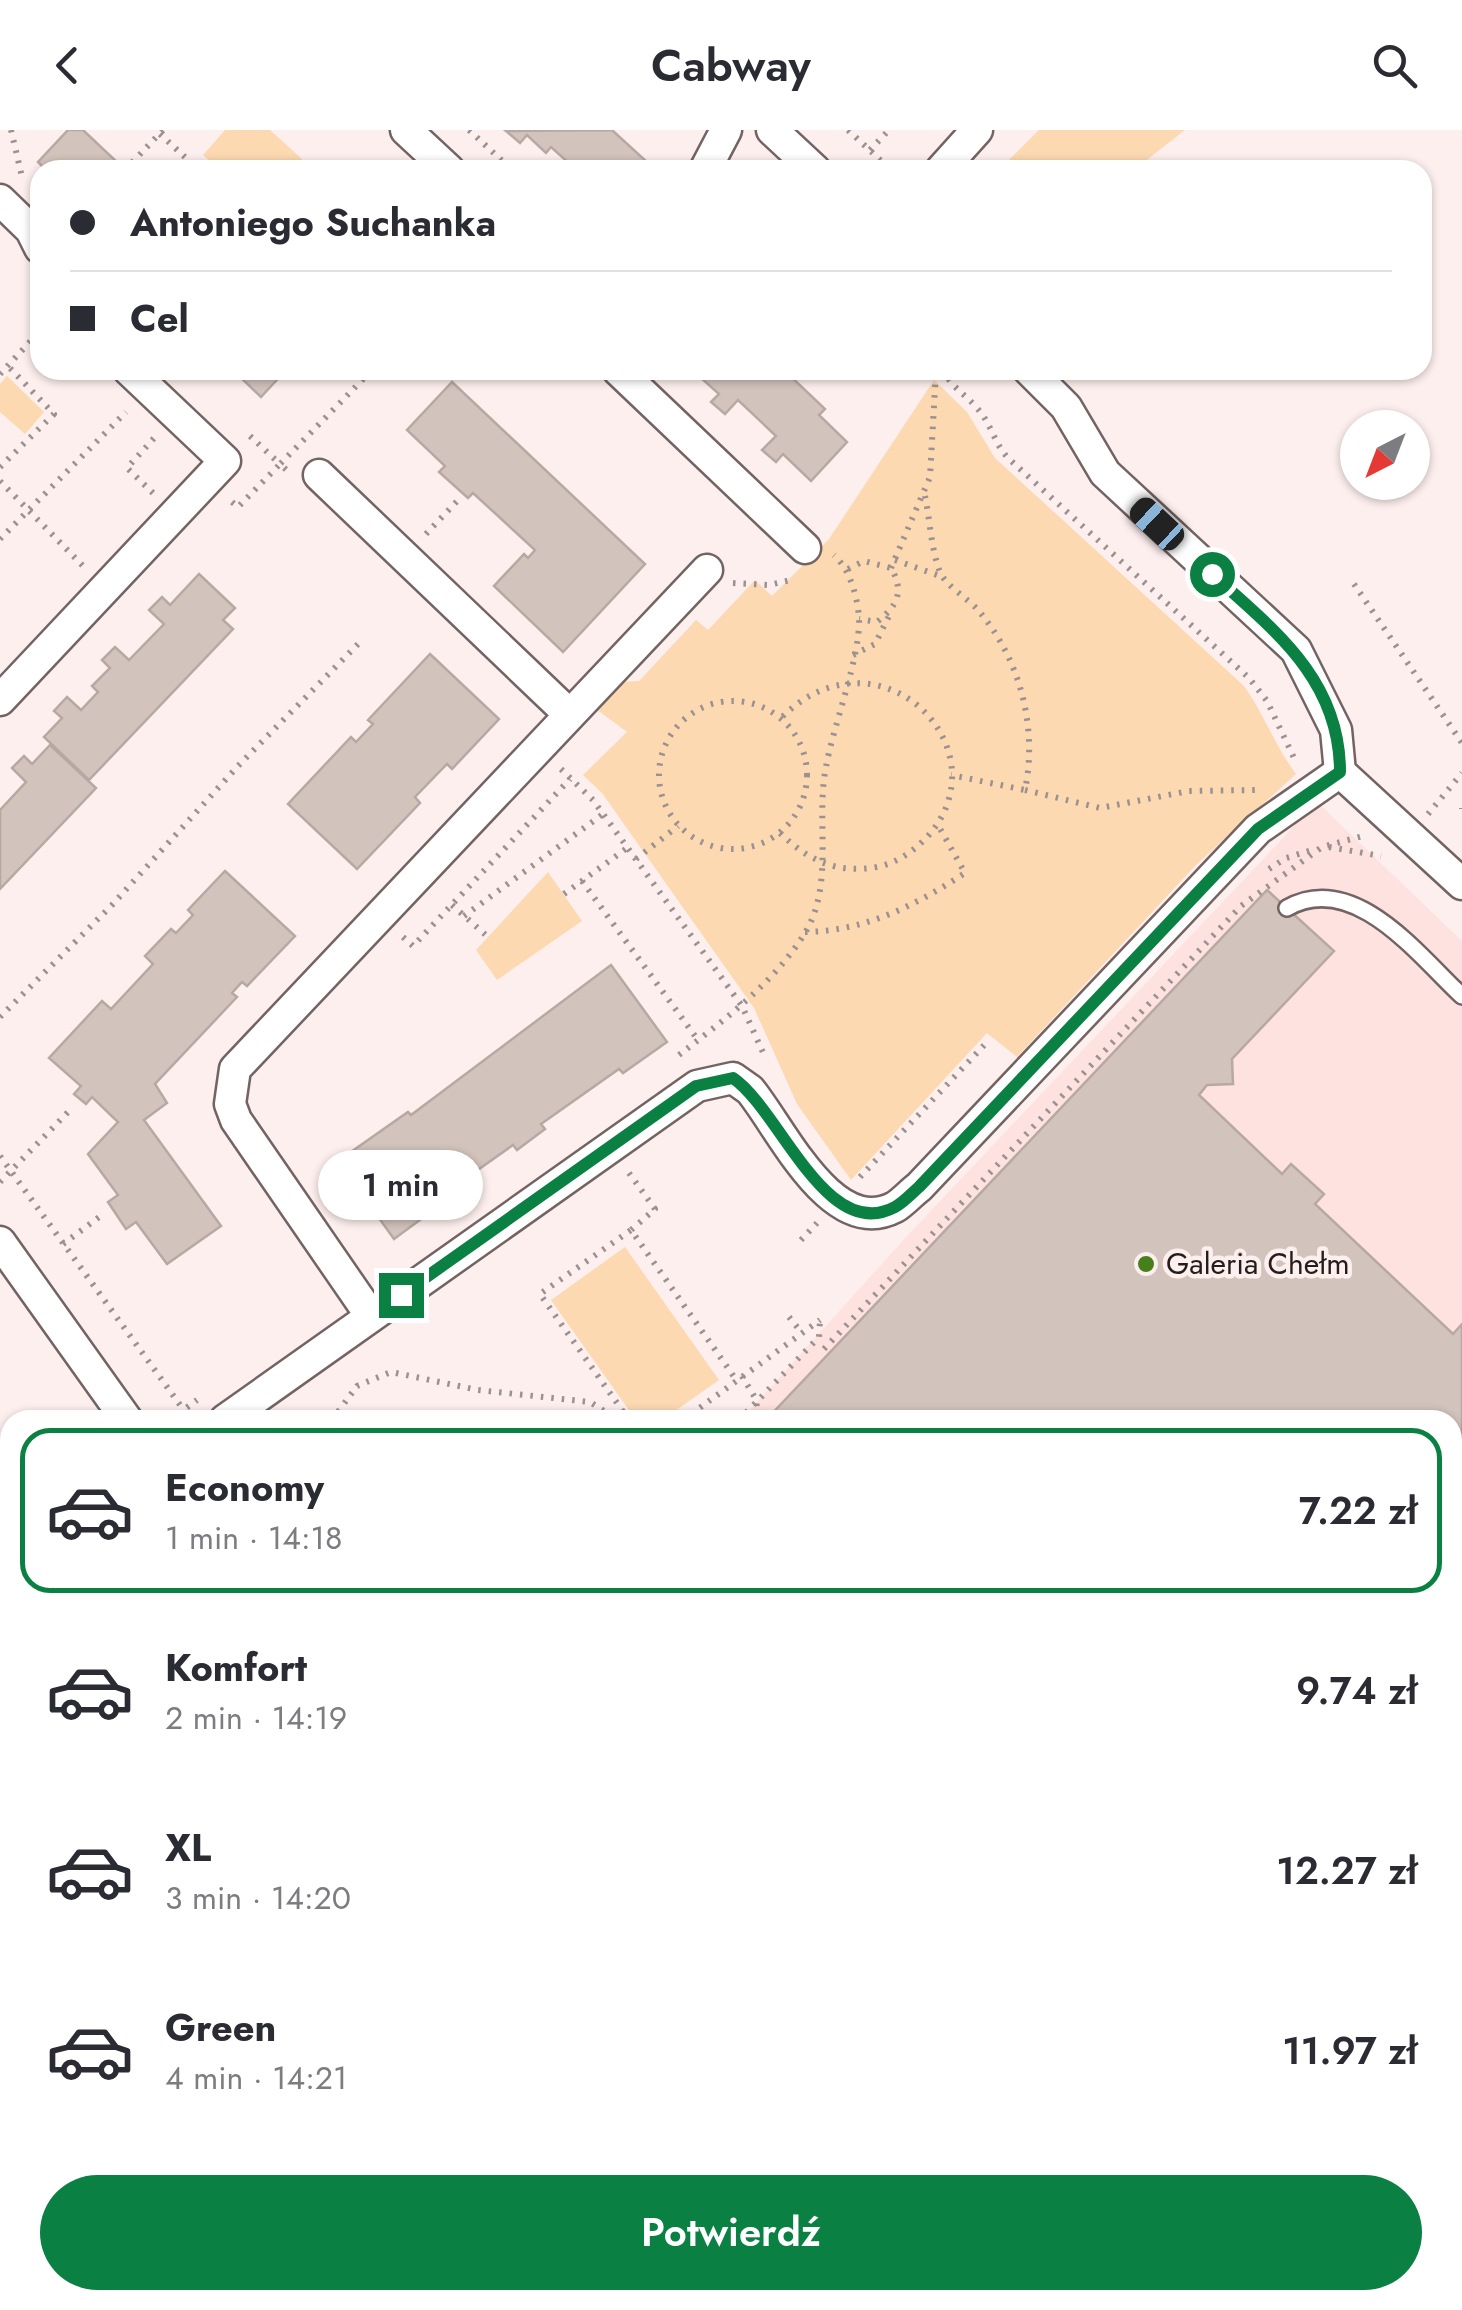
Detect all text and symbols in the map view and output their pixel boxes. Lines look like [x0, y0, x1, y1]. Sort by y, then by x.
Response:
text: Cabway [651, 33, 811, 98]
icon: back [40, 38, 95, 93]
icon: search [1367, 38, 1422, 93]
text: Antoniego Suchanka [130, 195, 496, 250]
text: Cel [130, 291, 189, 346]
north arrow [1340, 410, 1430, 500]
map controls [1340, 410, 1430, 500]
car [1125, 493, 1189, 555]
route start [1190, 552, 1235, 597]
callout: 1 min [318, 1150, 484, 1220]
text: 1 min [362, 1162, 439, 1208]
place label: Galeria Chełm [1166, 1242, 1350, 1285]
marker: Galeria Chełm [1135, 1253, 1157, 1275]
route end [379, 1273, 424, 1318]
text: Economy [165, 1460, 324, 1515]
icon: car [45, 1466, 135, 1556]
text: 7.22 zł [1299, 1483, 1417, 1538]
text: 1 min · 14:18 [165, 1515, 342, 1561]
text: Komfort [165, 1640, 307, 1695]
icon: car [45, 1646, 135, 1736]
text: 9.74 zł [1296, 1663, 1417, 1718]
text: 2 min · 14:19 [165, 1695, 347, 1741]
text: XL [165, 1820, 211, 1875]
icon: car [45, 1826, 135, 1916]
text: 12.27 zł [1276, 1843, 1417, 1898]
text: 3 min · 14:20 [165, 1875, 351, 1921]
text: Green [165, 2000, 276, 2055]
icon: car [45, 2006, 135, 2096]
text: 11.97 zł [1282, 2023, 1417, 2078]
text: 4 min · 14:21 [165, 2055, 347, 2101]
button: Potwierdź [40, 2175, 1422, 2290]

